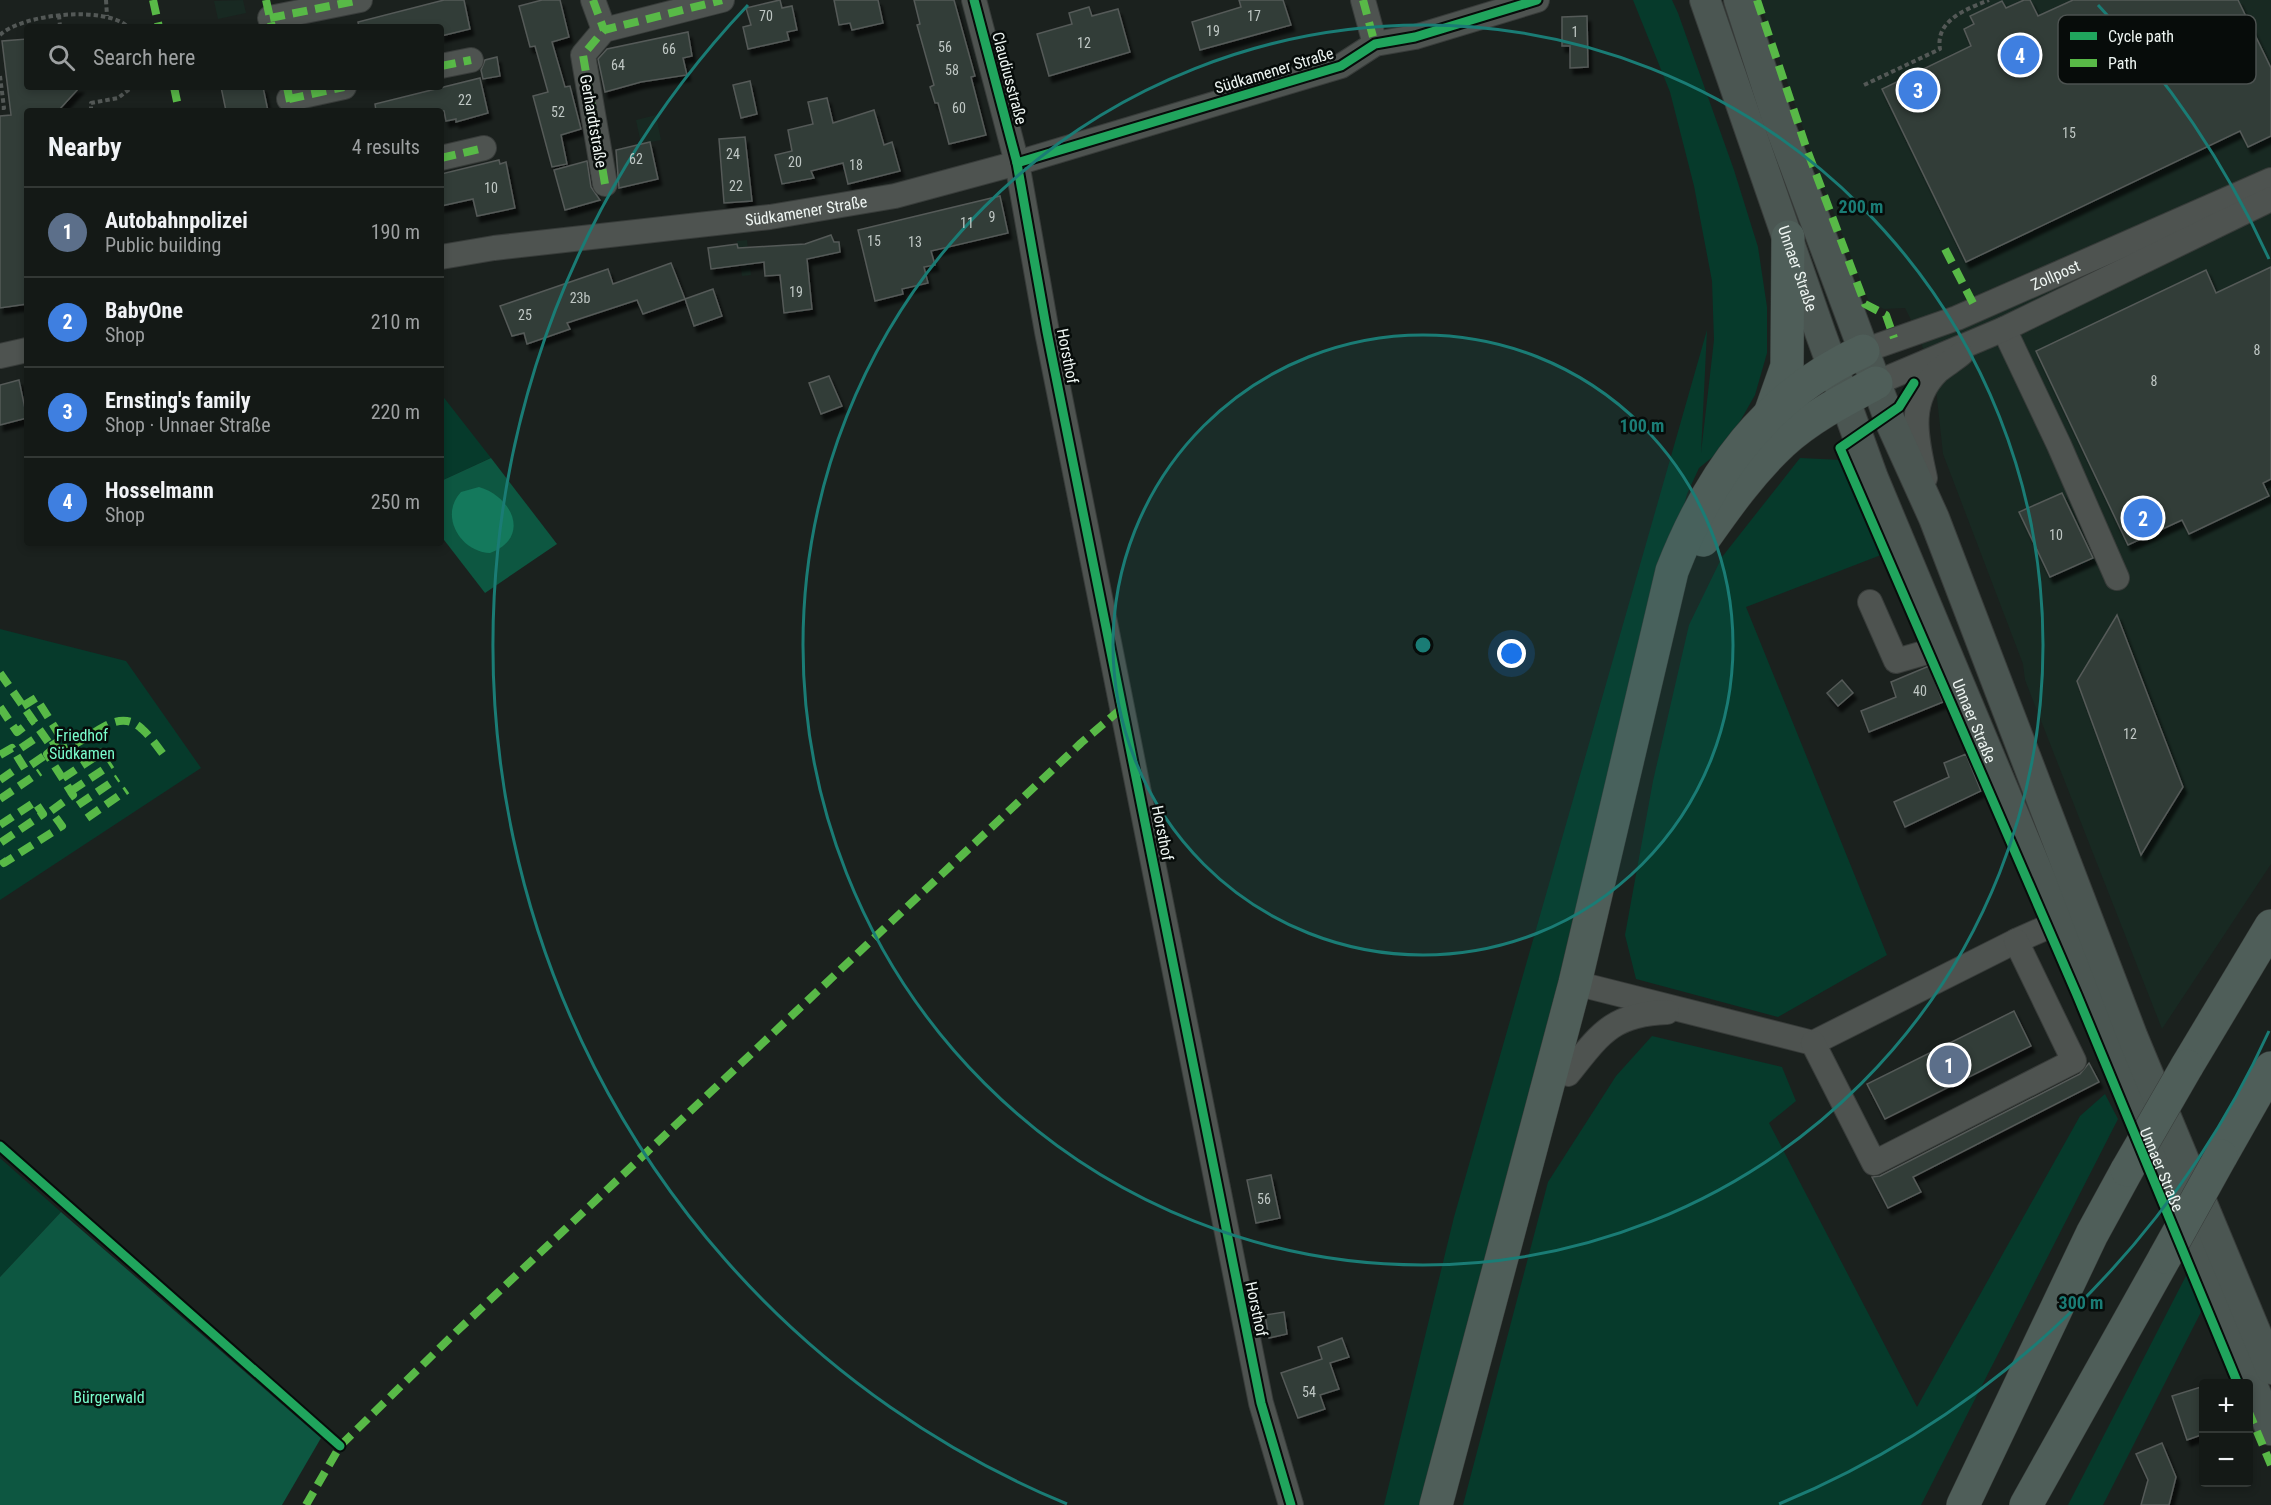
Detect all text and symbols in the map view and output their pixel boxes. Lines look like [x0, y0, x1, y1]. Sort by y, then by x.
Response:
house number: 70 [759, 8, 773, 24]
house number: 17 [1247, 8, 1261, 24]
legend [2058, 15, 2256, 84]
house number: 19 [1206, 23, 1220, 39]
search box [24, 24, 444, 90]
house number: 1 [1572, 24, 1578, 40]
text: Cycle path [2108, 27, 2174, 46]
street label: Claudiusstraße [988, 30, 1031, 126]
pin: 4 [2000, 32, 2040, 78]
house number: 12 [1077, 35, 1091, 51]
house number: 56 [938, 39, 952, 55]
icon: search [45, 41, 78, 74]
house number: 66 [662, 41, 676, 57]
street label: Südkamener Straße [1212, 43, 1336, 98]
text: Search here [93, 45, 195, 70]
text: Path [2108, 54, 2137, 73]
house number: 64 [611, 57, 625, 73]
house number: 58 [945, 62, 959, 78]
pin: 3 [1898, 68, 1938, 112]
street label: Gerhardtstraße [576, 73, 611, 169]
house number: 22 [458, 92, 472, 108]
house number: 60 [952, 100, 966, 116]
house number: 52 [551, 104, 565, 120]
house number: 15 [2062, 125, 2076, 141]
text: Nearby [48, 132, 122, 162]
text: 4 results [352, 135, 420, 159]
house number: 24 [726, 146, 740, 162]
house number: 62 [629, 151, 643, 167]
house number: 20 [788, 154, 802, 170]
house number: 18 [849, 157, 863, 173]
house number: 22 [729, 178, 743, 194]
house number: 10 [484, 180, 498, 196]
street label: Südkamener Straße [744, 192, 868, 230]
text: 200 m [1839, 196, 1883, 217]
text: Autobahnpolizei [105, 208, 248, 233]
house number: 9 [989, 209, 995, 225]
house number: 11 [960, 215, 974, 231]
text: 1 [62, 220, 73, 244]
text: 190 m [371, 220, 420, 244]
street label: Unnaer Straße [1774, 223, 1821, 314]
text: Public building [105, 233, 221, 257]
house number: 15 [867, 233, 881, 249]
house number: 13 [908, 234, 922, 250]
street label: Zollpost [2028, 256, 2083, 294]
house number: 19 [789, 284, 803, 300]
house number: 23b [570, 290, 590, 306]
text: BabyOne [105, 298, 183, 323]
house number: 25 [518, 307, 532, 323]
text: 2 [62, 310, 73, 334]
text: 210 m [371, 310, 420, 334]
text: Shop [105, 323, 145, 347]
street label: Horsthof [1053, 327, 1082, 385]
house number: 8 [2254, 342, 2261, 358]
house number: 8 [2151, 373, 2158, 389]
text: Ernsting's family [105, 388, 251, 413]
text: 3 [62, 400, 73, 424]
text: 220 m [371, 400, 420, 424]
text: Shop · Unnaer Straße [105, 413, 271, 437]
text: 100 m [1620, 415, 1664, 436]
text: Hosselmann [105, 478, 214, 503]
text: 4 [62, 490, 73, 514]
text: 250 m [371, 490, 420, 514]
pin: 2 [2124, 496, 2162, 540]
text: Shop [105, 503, 145, 527]
house number: 10 [2049, 527, 2063, 543]
centre of rings [1413, 635, 1433, 655]
your location [1497, 639, 1526, 668]
street label: Unnaer Straße [1948, 676, 2000, 766]
house number: 40 [1913, 683, 1927, 699]
park label: Friedhof Südkamen [49, 726, 115, 763]
house number: 12 [2123, 726, 2137, 742]
street label: Horsthof [1148, 804, 1177, 862]
pin: 1 [1930, 1042, 1968, 1088]
street label: Unnaer Straße [2136, 1125, 2188, 1214]
house number: 56 [1257, 1191, 1271, 1207]
street label: Horsthof [1241, 1280, 1272, 1338]
text: 300 m [2059, 1292, 2103, 1313]
map controls [2199, 1379, 2253, 1487]
button: + [2199, 1379, 2253, 1433]
house number: 54 [1302, 1384, 1316, 1400]
park label: Bürgerwald [73, 1388, 145, 1407]
button: − [2199, 1433, 2253, 1487]

